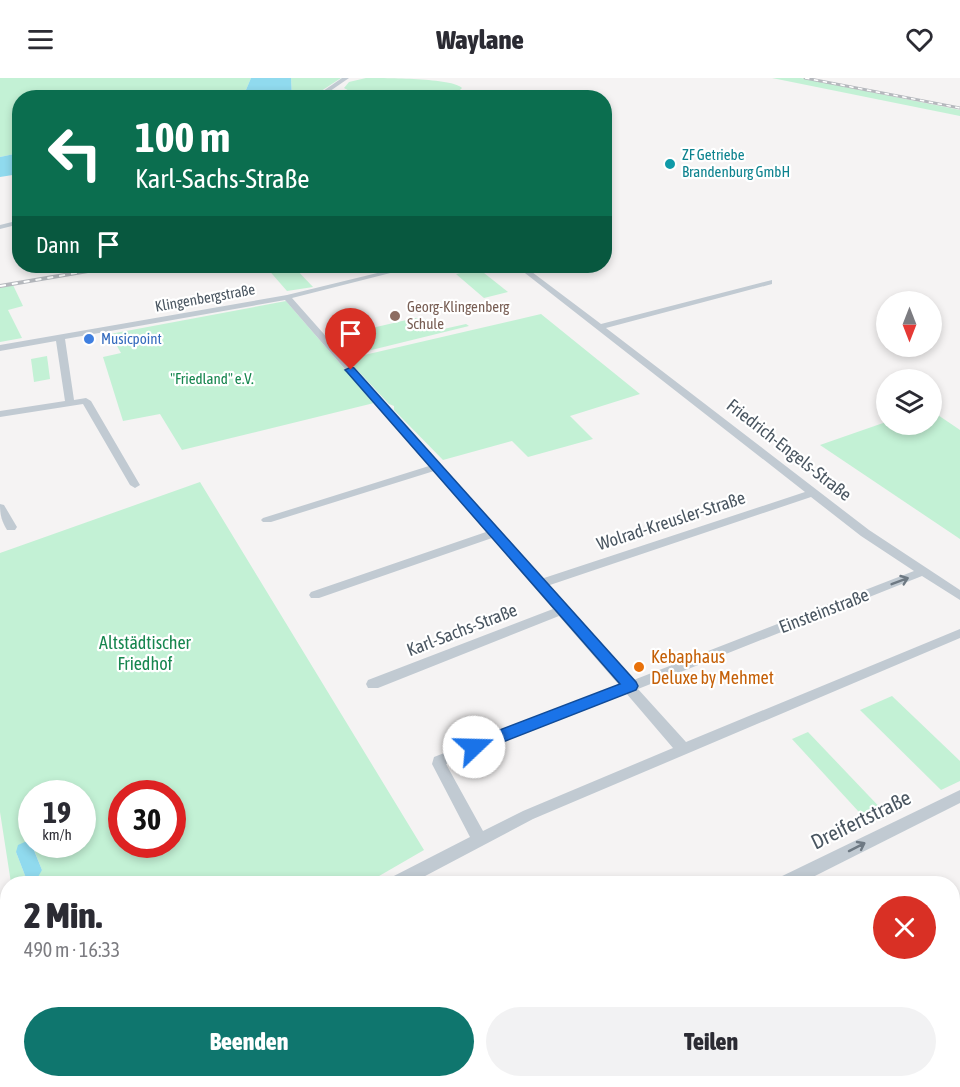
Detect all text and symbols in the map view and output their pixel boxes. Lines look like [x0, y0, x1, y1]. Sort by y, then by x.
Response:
icon: menu [24, 23, 57, 56]
icon: heart [903, 23, 936, 56]
text: Waylane [436, 24, 524, 55]
text: 100 m [135, 113, 230, 161]
icon: left [36, 114, 114, 192]
place label: ZF Getriebe Brandenburg GmbH [682, 146, 790, 180]
marker: ZF Getriebe Brandenburg GmbH [663, 157, 677, 171]
text: Karl-Sachs-Straße [135, 163, 309, 194]
icon: arrive [92, 228, 125, 261]
text: Dann [36, 232, 80, 258]
street label: Klingenbergstraße [154, 280, 256, 315]
north arrow [876, 291, 942, 357]
map controls [876, 291, 942, 435]
place label: Georg-Klingenberg Schule [407, 298, 510, 332]
pin [325, 308, 376, 370]
marker: Georg-Klingenberg Schule [388, 309, 402, 323]
icon: arrive [334, 317, 367, 350]
place label: Musicpoint [101, 330, 162, 347]
marker: Musicpoint [82, 332, 96, 346]
button: layers [876, 369, 942, 435]
park label: "Friedland" e.V. [170, 370, 254, 387]
street label: Friedrich-Engels-Straße [723, 394, 856, 505]
street label: Wolrad-Kreusler-Straße [594, 487, 748, 554]
one-way arrow [890, 575, 909, 586]
street label: Einsteinstraße [776, 584, 872, 637]
street label: Karl-Sachs-Straße [404, 599, 520, 660]
park label: Altstädtischer Friedhof [99, 632, 192, 674]
place label: Kebaphaus Deluxe by Mehmet [651, 646, 774, 688]
marker: Kebaphaus Deluxe by Mehmet [632, 660, 646, 674]
position arrow [442, 715, 506, 779]
speed limit sign: 30 [108, 780, 186, 858]
street label: Dreifertstraße [807, 785, 914, 854]
text: 19 [43, 795, 71, 829]
text: km/h [42, 826, 72, 843]
one-way arrow [847, 840, 865, 852]
text: 2 Min. [24, 894, 102, 936]
button: close [873, 896, 936, 959]
text: 490 m · 16:33 [24, 938, 120, 961]
button: Beenden [24, 1007, 474, 1076]
button: Teilen [486, 1007, 936, 1076]

